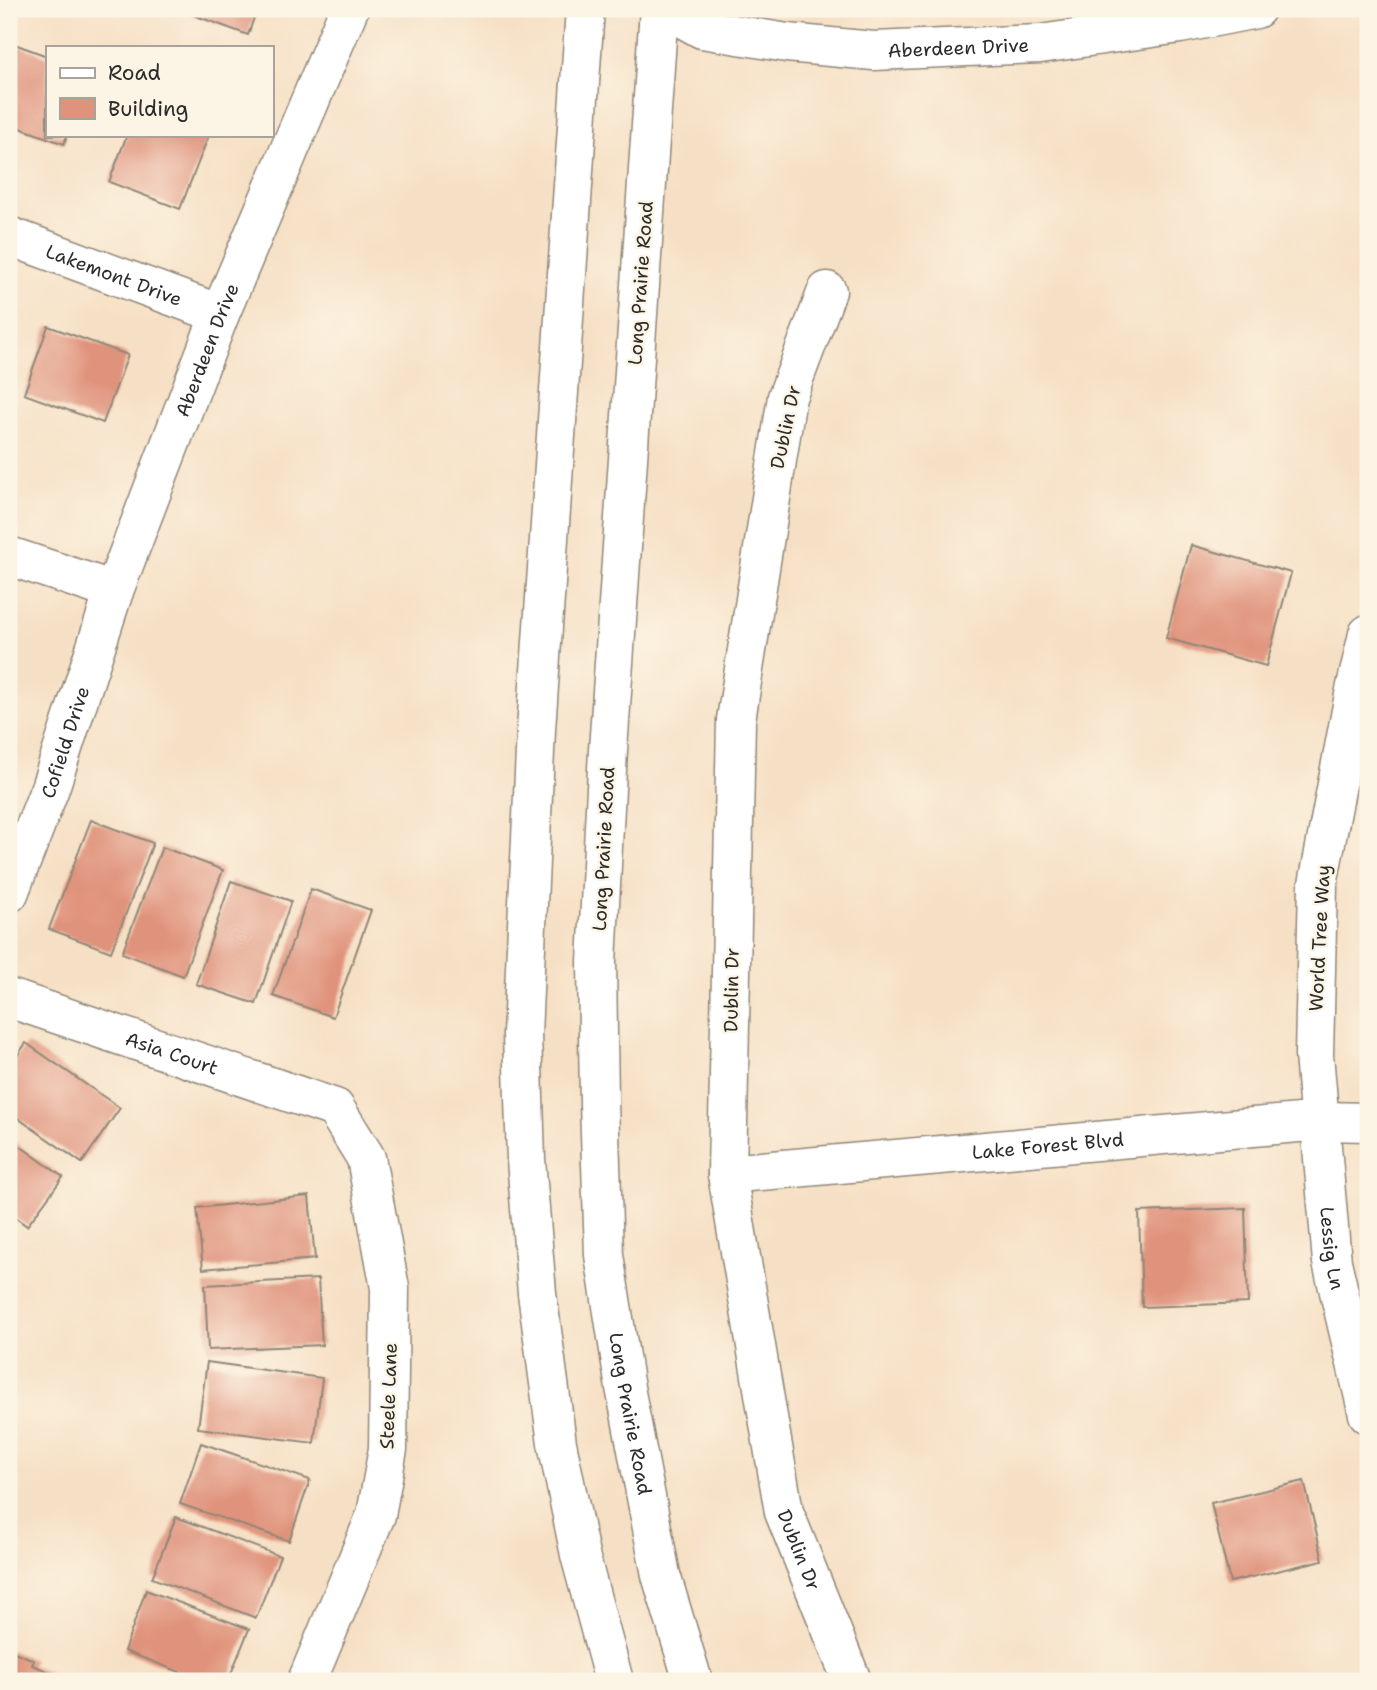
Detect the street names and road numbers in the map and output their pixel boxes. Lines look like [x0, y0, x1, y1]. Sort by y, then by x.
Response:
street label: Aberdeen Drive [887, 32, 1029, 63]
street label: Long Prairie Road [622, 200, 659, 366]
street label: Lakemont Drive [42, 239, 186, 312]
street label: Aberdeen Drive [170, 279, 245, 420]
street label: Dublin Dr [764, 383, 807, 471]
street label: Cofield Drive [35, 683, 95, 802]
street label: Long Prairie Road [587, 766, 620, 932]
street label: World Tree Way [1303, 864, 1336, 1012]
street label: Dublin Dr [718, 947, 745, 1033]
street label: Asia Court [122, 1026, 221, 1081]
street label: Lake Forest Blvd [971, 1127, 1125, 1165]
street label: Lessig Ln [1314, 1206, 1350, 1292]
street label: Long Prairie Road [603, 1331, 657, 1497]
street label: Steele Lane [374, 1342, 403, 1450]
street label: Dublin Dr [771, 1506, 826, 1594]

